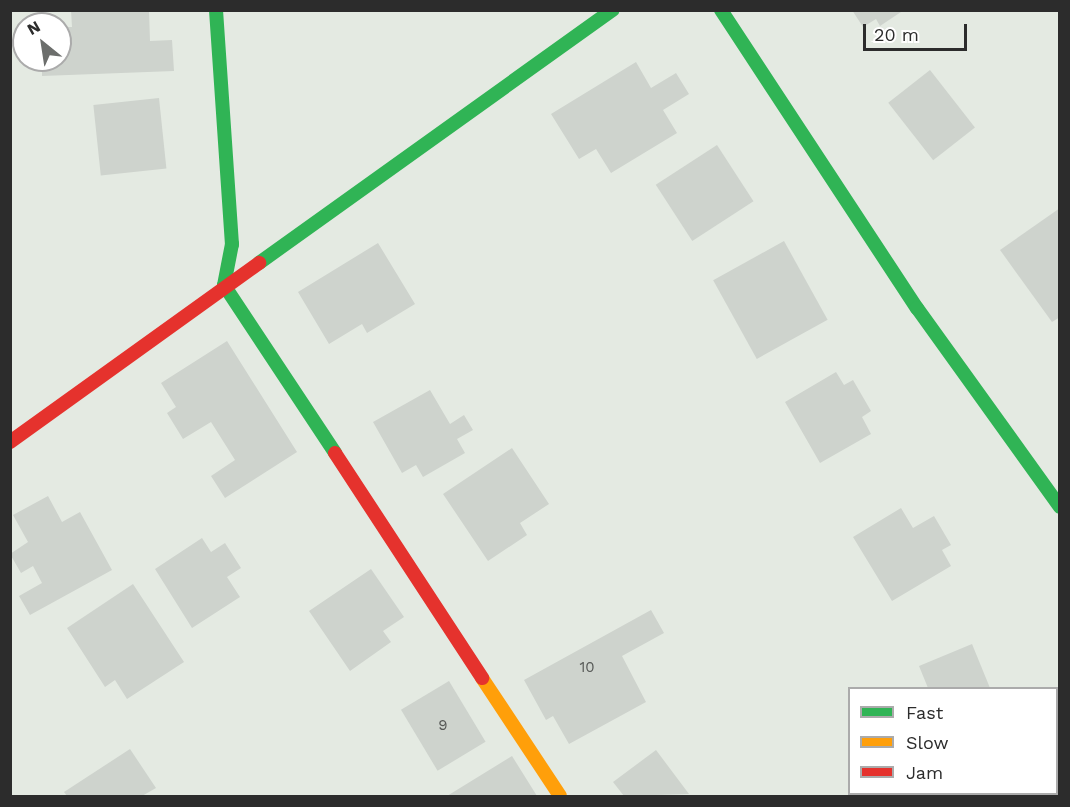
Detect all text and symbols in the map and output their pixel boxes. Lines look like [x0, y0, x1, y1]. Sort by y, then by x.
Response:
north arrow [12, 12, 72, 72]
scale bar [866, 12, 970, 50]
text: N [24, 17, 44, 39]
text: 20 m [874, 24, 919, 45]
house number: 10 [579, 659, 595, 677]
legend [848, 687, 1058, 795]
text: Fast [906, 702, 943, 723]
house number: 9 [438, 717, 448, 735]
text: Slow [906, 732, 949, 753]
text: Jam [906, 762, 943, 783]

